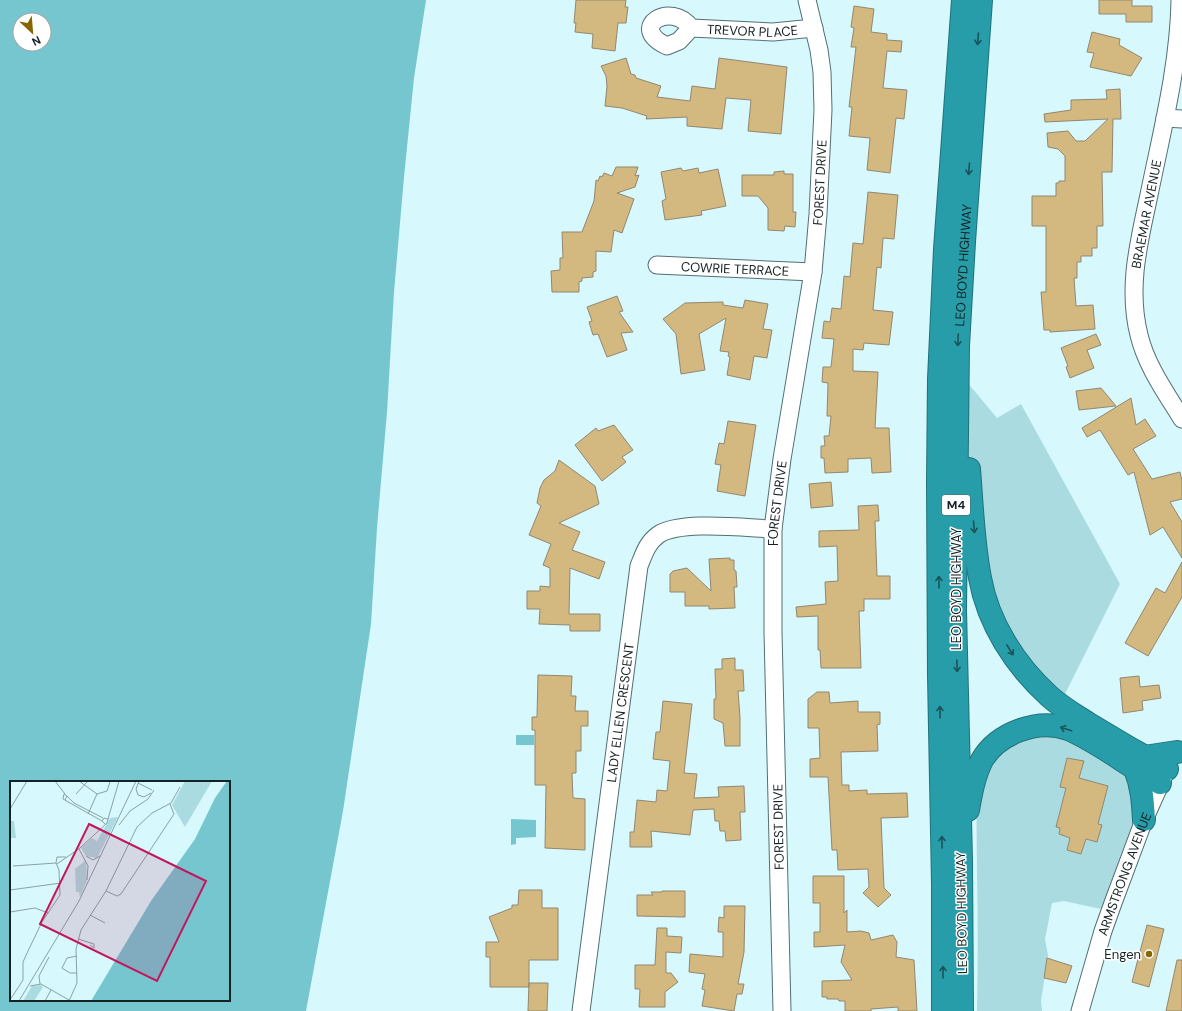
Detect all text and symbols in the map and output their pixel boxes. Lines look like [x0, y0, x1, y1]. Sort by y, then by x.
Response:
north arrow [12, 12, 52, 52]
street label: TREVOR PLACE [706, 21, 799, 41]
one-way arrow [974, 32, 981, 45]
text: N [30, 33, 43, 49]
street label: FOREST DRIVE [809, 139, 831, 226]
street label: BRAEMAR AVENUE [1128, 158, 1165, 270]
one-way arrow [965, 162, 972, 175]
street label: LEO BOYD HIGHWAY [951, 203, 976, 327]
street label: COWRIE TERRACE [680, 258, 789, 280]
one-way arrow [954, 333, 962, 346]
street label: FOREST DRIVE [765, 460, 791, 546]
road number: M4 [942, 495, 970, 515]
one-way arrow [970, 520, 978, 533]
street label: LEO BOYD HIGHWAY [948, 527, 965, 650]
one-way arrow [936, 576, 943, 589]
street label: LADY ELLEN CRESCENT [603, 642, 638, 783]
one-way arrow [1006, 644, 1014, 655]
one-way arrow [953, 659, 961, 672]
one-way arrow [936, 706, 944, 719]
one-way arrow [1059, 725, 1072, 732]
inset map [10, 781, 230, 1001]
street label: FOREST DRIVE [769, 784, 788, 870]
street label: ARMSTRONG AVENUE [1094, 810, 1155, 938]
one-way arrow [938, 836, 946, 849]
street label: LEO BOYD HIGHWAY [952, 851, 971, 974]
place label: Engen [1104, 946, 1141, 963]
marker: Engen [1144, 949, 1154, 959]
one-way arrow [939, 966, 947, 979]

